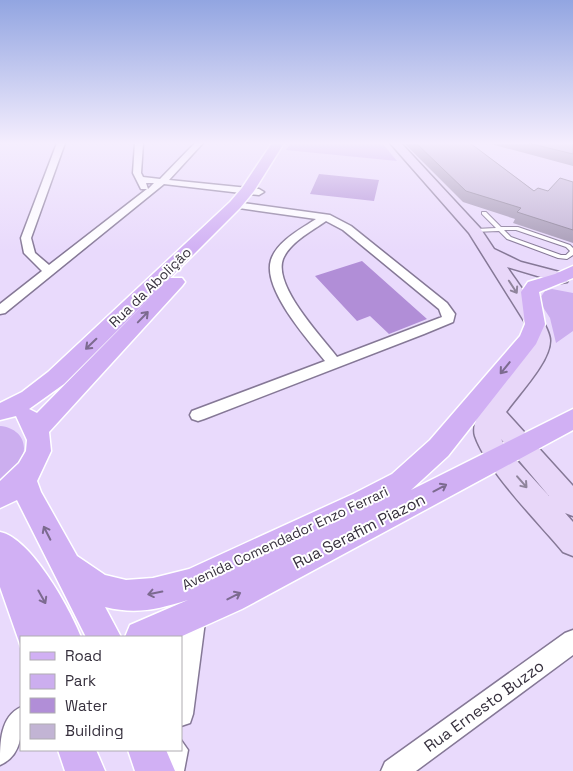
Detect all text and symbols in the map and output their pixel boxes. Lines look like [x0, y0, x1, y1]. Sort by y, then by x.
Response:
street label: Rua da Abolição [105, 243, 195, 331]
one-way arrow [509, 280, 519, 294]
one-way arrow [137, 311, 149, 323]
one-way arrow [85, 338, 97, 351]
one-way arrow [499, 361, 510, 374]
one-way arrow [516, 475, 527, 488]
street label: Avenida Comendador Enzo Ferrari [179, 482, 391, 594]
one-way arrow [433, 483, 448, 493]
street label: Rua Serafim Piazon [289, 489, 429, 573]
one-way arrow [42, 526, 51, 541]
one-way arrow [37, 589, 47, 604]
one-way arrow [148, 589, 164, 598]
one-way arrow [227, 591, 242, 601]
legend [20, 636, 182, 751]
text: Road [65, 646, 102, 665]
street label: Rua Ernesto Buzzo [420, 655, 548, 757]
text: Park [65, 671, 96, 690]
text: Water [65, 696, 108, 715]
text: Building [65, 721, 124, 740]

